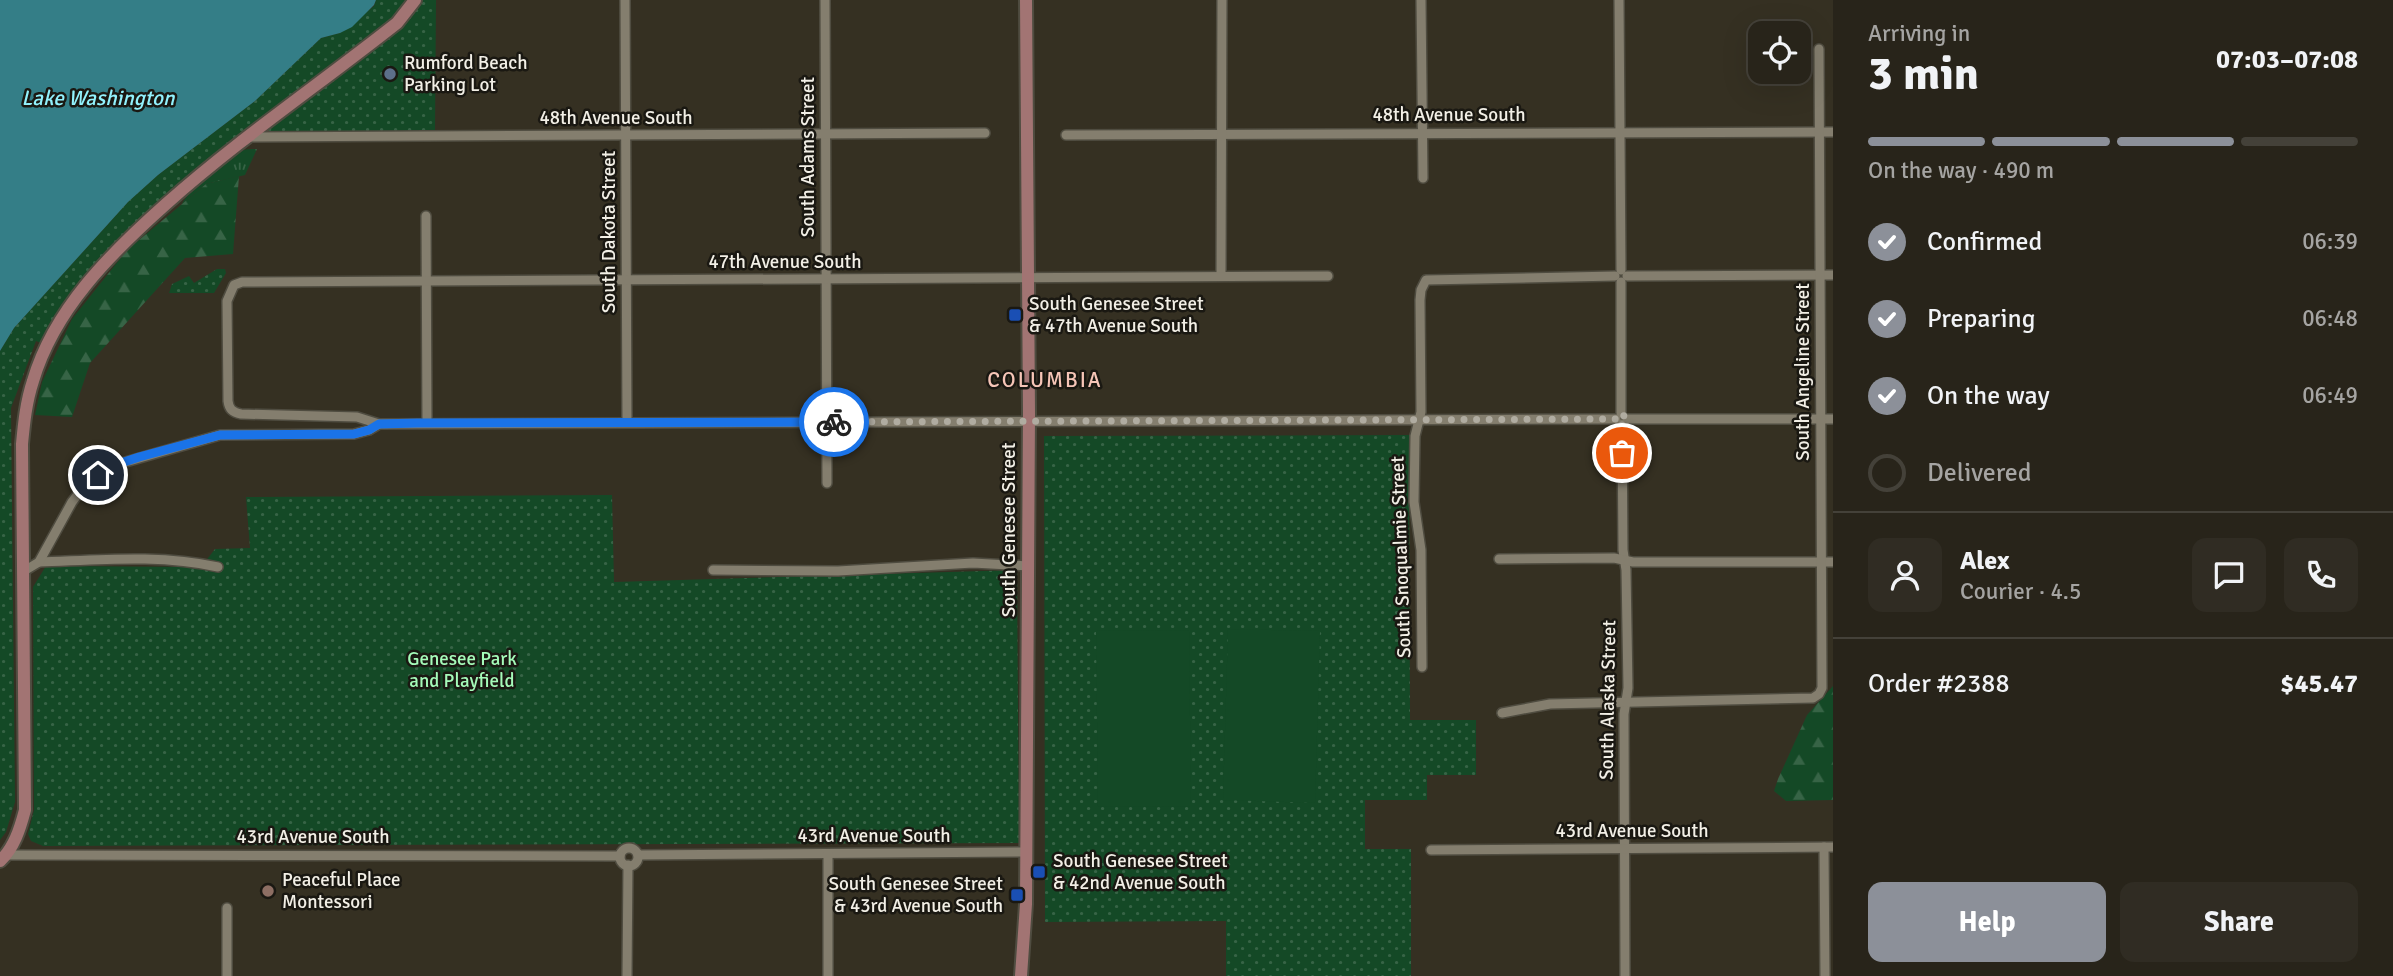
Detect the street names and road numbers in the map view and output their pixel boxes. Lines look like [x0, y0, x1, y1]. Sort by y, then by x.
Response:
street label: South Adams Street [796, 76, 820, 237]
street label: 48th Avenue South [1372, 103, 1526, 127]
street label: 48th Avenue South [539, 106, 693, 130]
street label: South Dakota Street [597, 150, 621, 313]
street label: 47th Avenue South [708, 250, 862, 274]
street label: South Angeline Street [1791, 283, 1815, 461]
street label: South Genesee Street [997, 442, 1021, 617]
street label: South Snoqualmie Street [1385, 455, 1417, 658]
street label: South Alaska Street [1595, 620, 1621, 780]
street label: 43rd Avenue South [1555, 819, 1709, 843]
street label: 43rd Avenue South [797, 824, 951, 848]
street label: 43rd Avenue South [236, 825, 390, 849]

